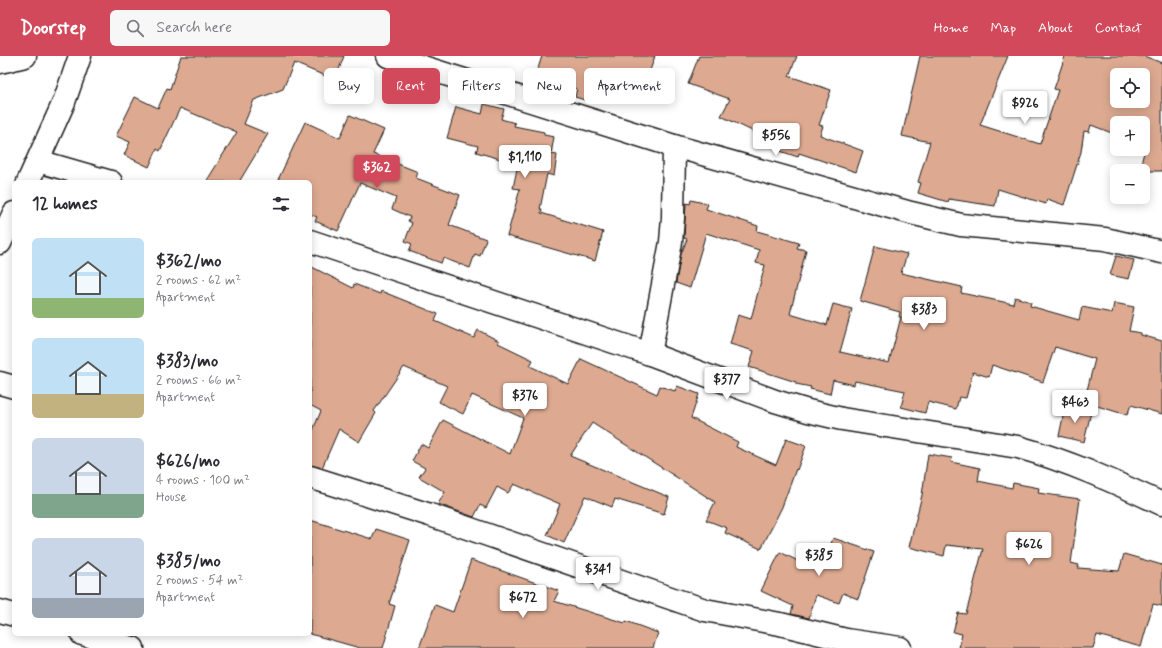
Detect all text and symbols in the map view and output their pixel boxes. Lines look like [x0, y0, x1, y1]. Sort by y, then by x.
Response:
search box [110, 10, 390, 46]
text: Doorstep [20, 16, 86, 41]
icon: search [124, 17, 146, 39]
text: Search here [156, 18, 232, 38]
text: Home [934, 19, 968, 37]
text: Map [990, 19, 1016, 37]
text: About [1038, 19, 1073, 37]
text: Contact [1095, 19, 1142, 37]
chip: Buy [324, 68, 374, 104]
chip: Rent [382, 68, 440, 104]
chip: Filters [448, 68, 515, 104]
chip: New [523, 68, 576, 104]
chip: Apartment [584, 68, 675, 104]
map controls [1110, 68, 1150, 204]
button: locate [1110, 68, 1150, 108]
pin: $926 [1001, 91, 1049, 125]
text: $926 [1011, 95, 1039, 112]
button: + [1110, 116, 1150, 156]
pin: $556 [752, 123, 800, 157]
text: $556 [762, 127, 790, 144]
pin: $1,110 [492, 145, 558, 179]
text: $1,110 [508, 149, 542, 166]
pin: $362 [353, 155, 401, 189]
text: $362 [363, 159, 391, 176]
button: − [1110, 164, 1150, 204]
text: 12 homes [32, 193, 98, 215]
icon: filters [270, 193, 292, 215]
text: $362/mo [156, 250, 221, 272]
icon: home [64, 254, 112, 302]
text: 2 rooms · 62 m² [156, 272, 241, 289]
text: Apartment [156, 289, 215, 306]
pin: $383 [900, 297, 948, 331]
text: $383 [911, 301, 937, 318]
text: $383/mo [156, 350, 218, 372]
icon: home [64, 354, 112, 402]
pin: $377 [703, 367, 751, 401]
text: $377 [713, 371, 741, 388]
text: 2 rooms · 66 m² [156, 372, 241, 389]
pin: $376 [501, 383, 549, 417]
text: $376 [512, 387, 538, 404]
text: Apartment [156, 389, 215, 406]
pin: $463 [1051, 390, 1099, 424]
text: $463 [1061, 394, 1089, 411]
text: $626/mo [156, 450, 220, 472]
icon: home [64, 454, 112, 502]
text: 4 rooms · 100 m² [156, 472, 250, 489]
text: House [156, 489, 187, 506]
pin: $626 [1005, 532, 1053, 566]
text: $626 [1015, 536, 1043, 553]
pin: $385 [795, 543, 843, 577]
text: $385 [805, 547, 833, 564]
text: $385/mo [156, 550, 221, 572]
icon: home [64, 554, 112, 602]
pin: $341 [574, 557, 622, 591]
text: $341 [585, 561, 611, 578]
text: 2 rooms · 54 m² [156, 572, 243, 589]
pin: $672 [499, 585, 547, 619]
text: Apartment [156, 589, 215, 606]
text: $672 [509, 589, 537, 606]

